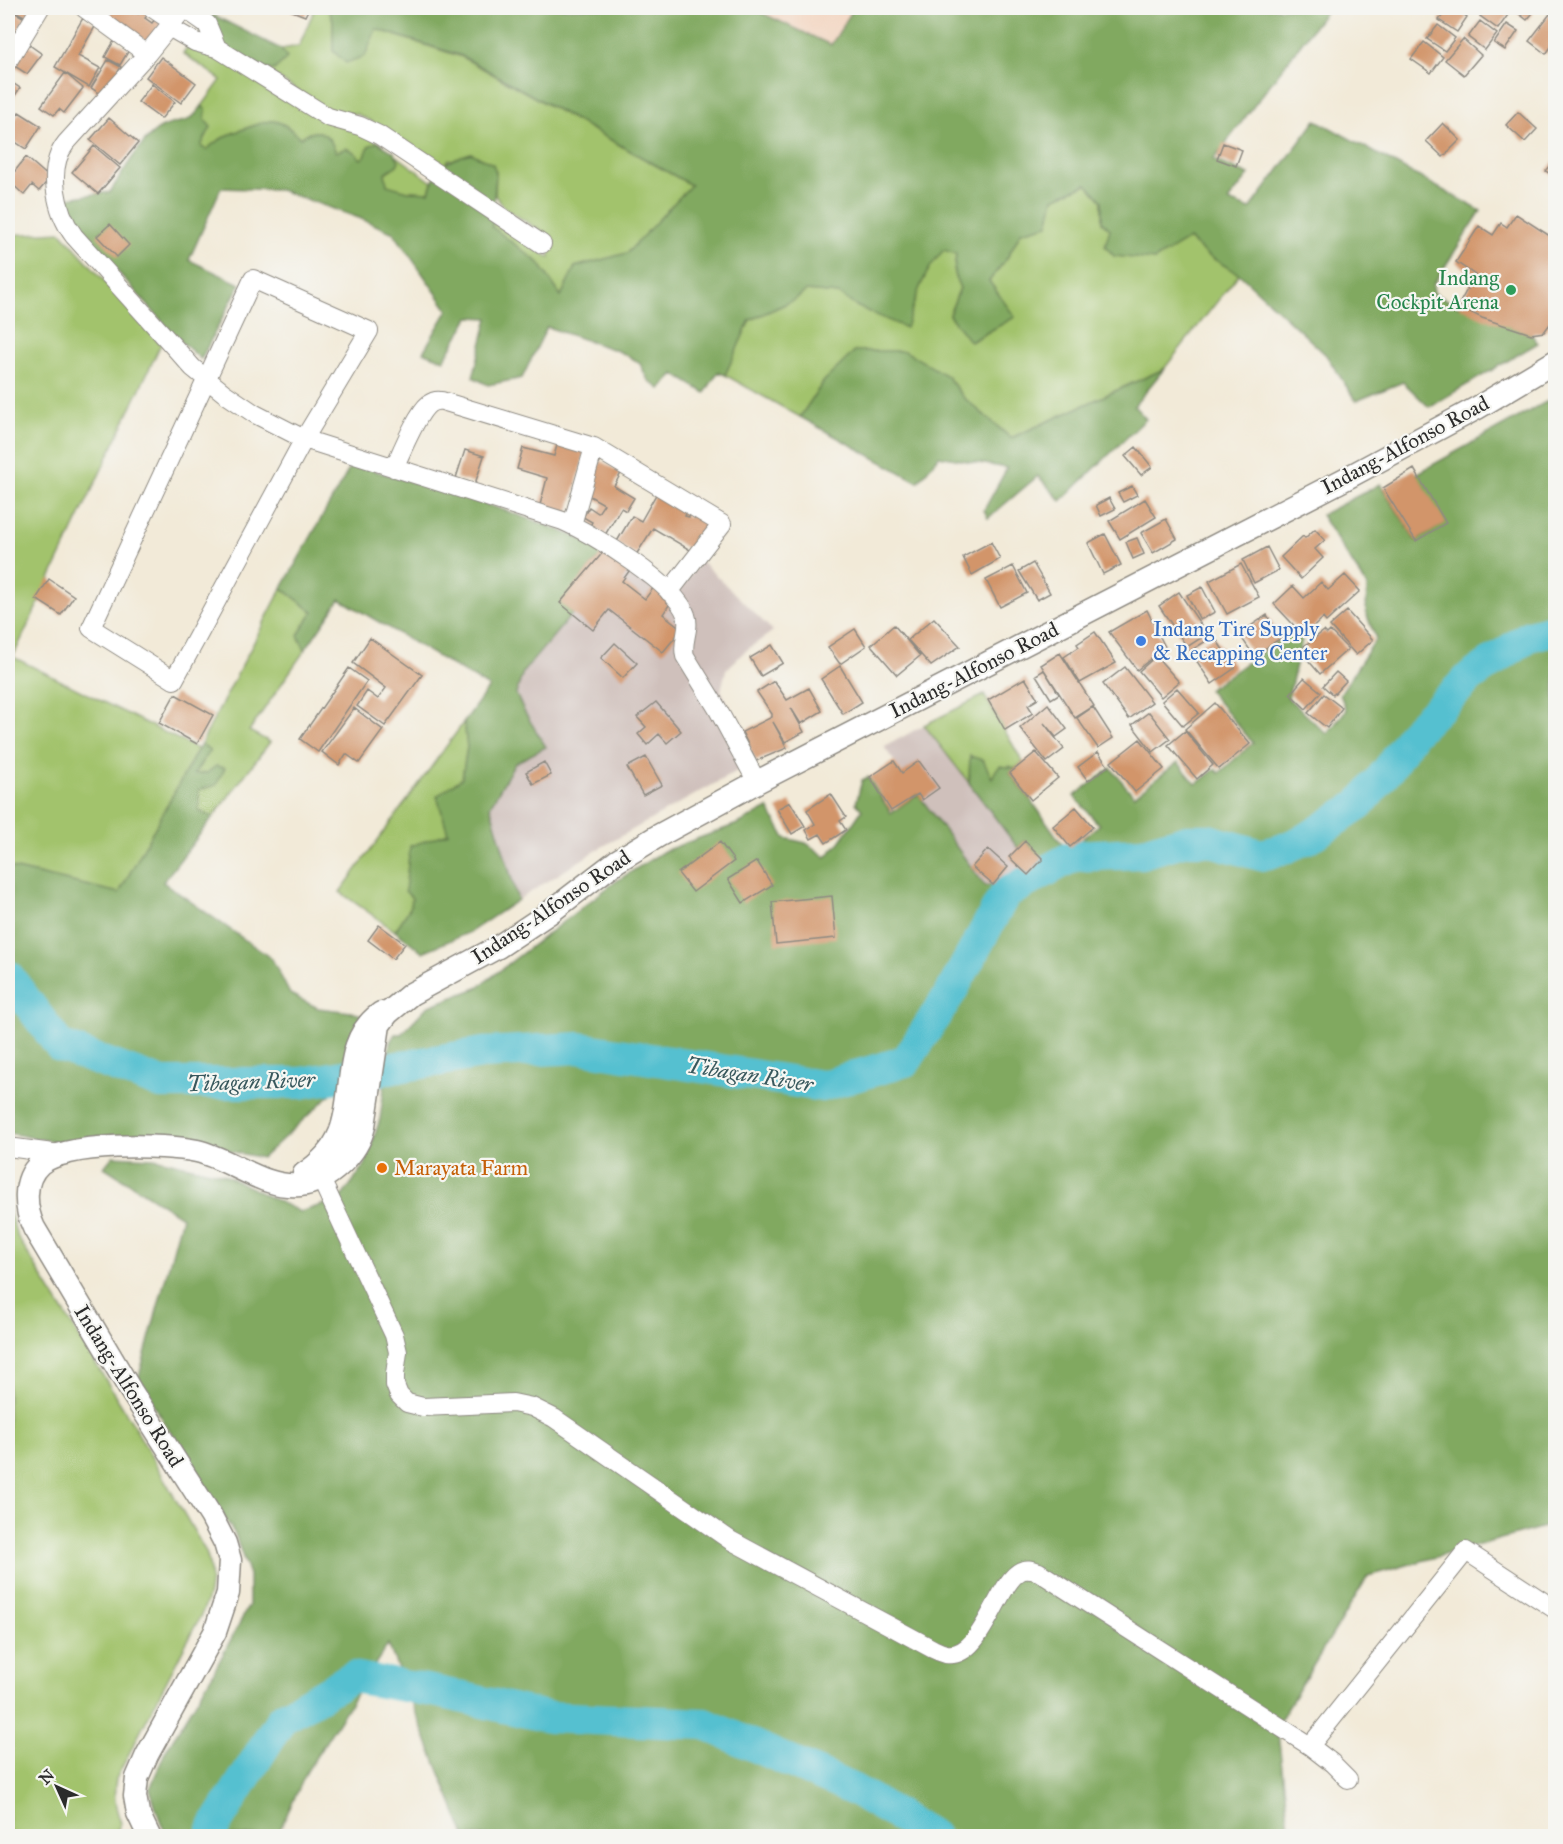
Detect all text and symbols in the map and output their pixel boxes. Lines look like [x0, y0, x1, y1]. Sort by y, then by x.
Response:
place label: Indang Cockpit Arena [1376, 265, 1499, 315]
marker: Indang Cockpit Arena [1504, 283, 1518, 297]
street label: Indang-Alfonso Road [1317, 390, 1494, 500]
street label: Indang-Alfonso Road [885, 616, 1063, 724]
place label: Indang Tire Supply & Recapping Center [1153, 616, 1327, 666]
marker: Indang Tire Supply & Recapping Center [1134, 634, 1148, 648]
street label: Indang-Alfonso Road [467, 844, 636, 970]
water label: Tibagan River [685, 1051, 817, 1098]
water label: Tibagan River [187, 1066, 317, 1097]
place label: Marayata Farm [394, 1155, 528, 1181]
marker: Marayata Farm [375, 1161, 389, 1175]
street label: Indang-Alfonso Road [69, 1300, 190, 1472]
north arrow [27, 1757, 87, 1817]
text: N [35, 1765, 59, 1788]

